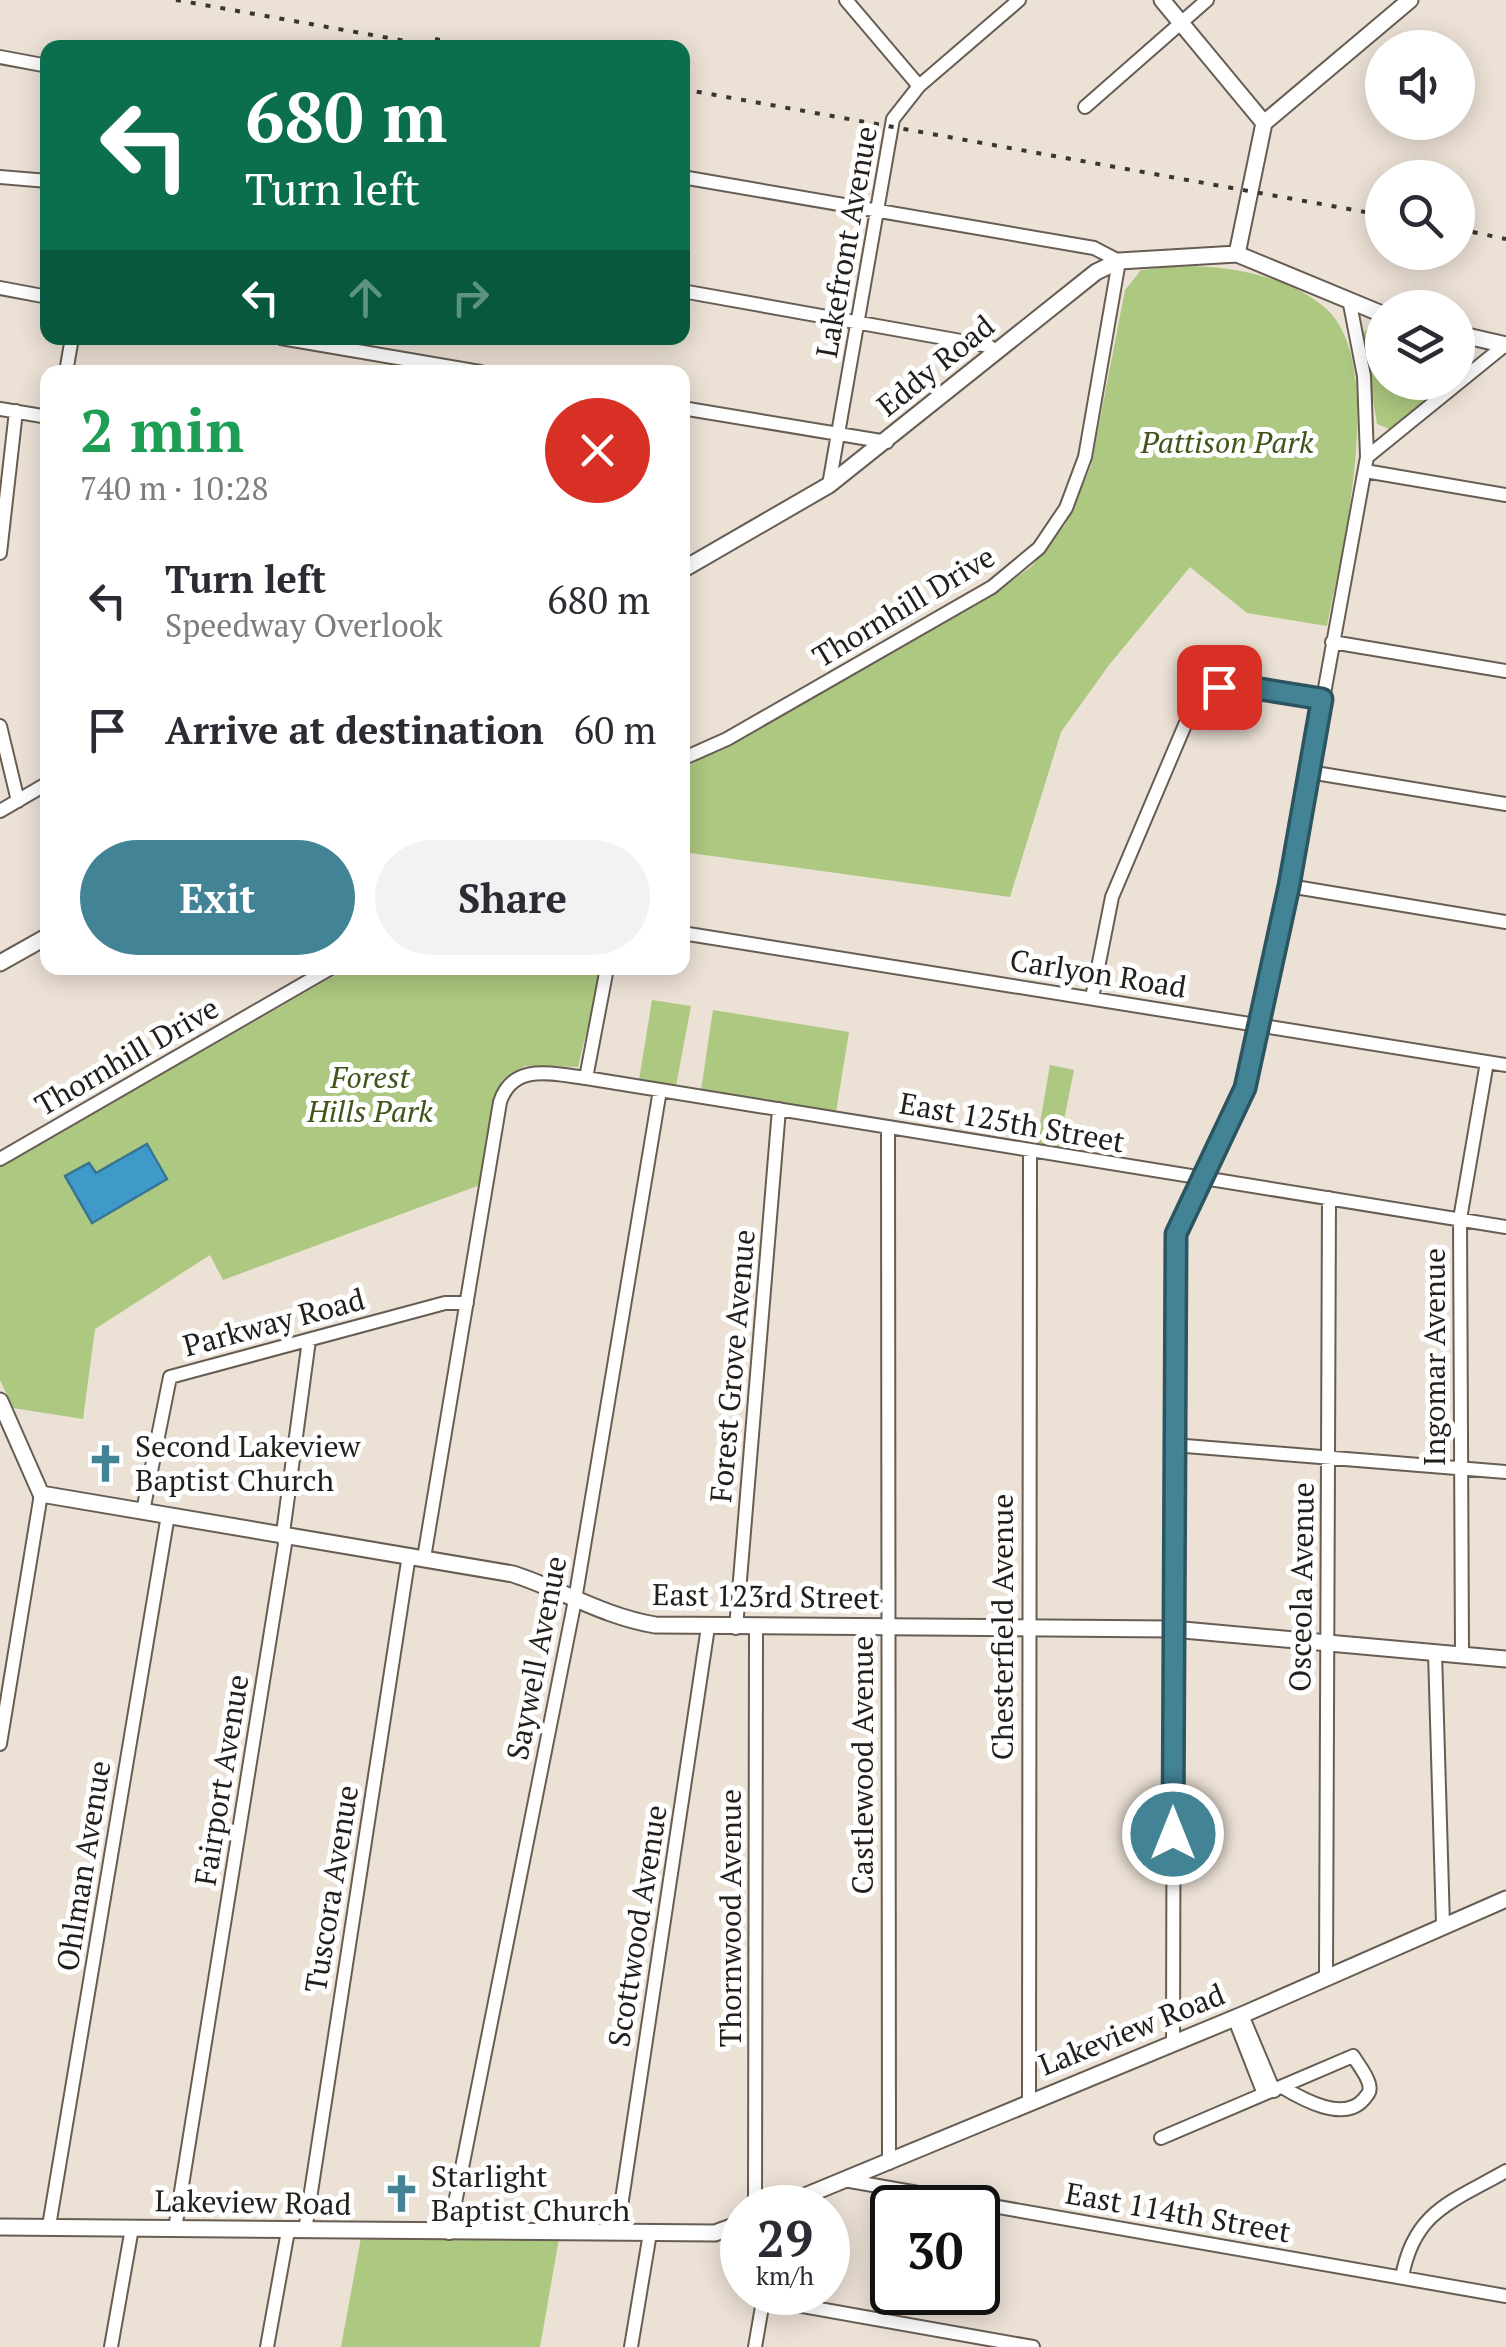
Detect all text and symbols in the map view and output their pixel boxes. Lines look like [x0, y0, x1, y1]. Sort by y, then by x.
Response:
map controls [1365, 30, 1475, 400]
button: sound [1365, 30, 1475, 140]
text: 680 m [245, 69, 447, 162]
icon: left [80, 80, 210, 210]
street label: Lakefront Avenue [806, 123, 886, 361]
text: Turn left [245, 158, 420, 218]
button: search [1365, 160, 1475, 270]
icon: left [233, 270, 288, 325]
icon: ahead [338, 270, 393, 325]
icon: right [443, 270, 498, 325]
button: layers [1365, 290, 1475, 400]
street label: Eddy Road [868, 306, 1002, 425]
text: 2 min [80, 390, 244, 469]
button: close [545, 398, 650, 503]
park label: Pattison Park [1140, 422, 1314, 462]
text: 740 m · 10:28 [80, 467, 268, 509]
street label: Thornhill Drive [805, 536, 1002, 676]
text: Turn left [165, 554, 326, 604]
icon: left [80, 573, 135, 628]
text: 680 m [547, 575, 650, 625]
text: Speedway Overlook [165, 604, 443, 646]
pin [1177, 645, 1262, 730]
icon: arrive [1192, 660, 1247, 715]
icon: arrive [80, 703, 135, 758]
text: Arrive at destination [165, 705, 544, 755]
text: 60 m [574, 705, 656, 755]
button: Exit [80, 840, 355, 955]
button: Share [375, 840, 650, 955]
street label: Carlyon Road [1007, 939, 1189, 1007]
street label: Thornhill Drive [27, 987, 226, 1125]
park label: Forest Hills Park [306, 1057, 433, 1131]
street label: East 125th Street [896, 1083, 1128, 1162]
street label: Forest Grove Avenue [700, 1228, 764, 1504]
street label: Ingomar Avenue [1414, 1248, 1454, 1466]
street label: Parkway Road [179, 1279, 369, 1365]
place label: Second Lakeview Baptist Church [135, 1426, 362, 1500]
church icon: Second Lakeview Baptist Church [84, 1443, 126, 1485]
street label: Osceola Avenue [1279, 1482, 1323, 1692]
street label: Chesterfield Avenue [982, 1494, 1022, 1760]
street label: Saywell Avenue [497, 1552, 575, 1763]
street label: East 123rd Street [652, 1574, 880, 1618]
street label: Castlewood Avenue [842, 1636, 882, 1894]
street label: Fairport Avenue [185, 1671, 257, 1888]
street label: Ohlman Avenue [47, 1758, 119, 1974]
street label: Tuscora Avenue [295, 1782, 367, 1995]
position arrow [1121, 1782, 1225, 1886]
street label: Thornwood Avenue [710, 1789, 750, 2047]
street label: Scottwood Avenue [598, 1802, 676, 2050]
street label: Lakeview Road [1033, 1974, 1230, 2084]
place label: Starlight Baptist Church [431, 2156, 630, 2230]
church icon: Starlight Baptist Church [380, 2173, 422, 2215]
street label: East 114th Street [1062, 2173, 1294, 2252]
street label: Lakeview Road [154, 2180, 352, 2224]
speed limit sign: 30 [870, 2185, 1000, 2315]
text: 29 [757, 2205, 813, 2271]
text: km/h [756, 2259, 814, 2292]

